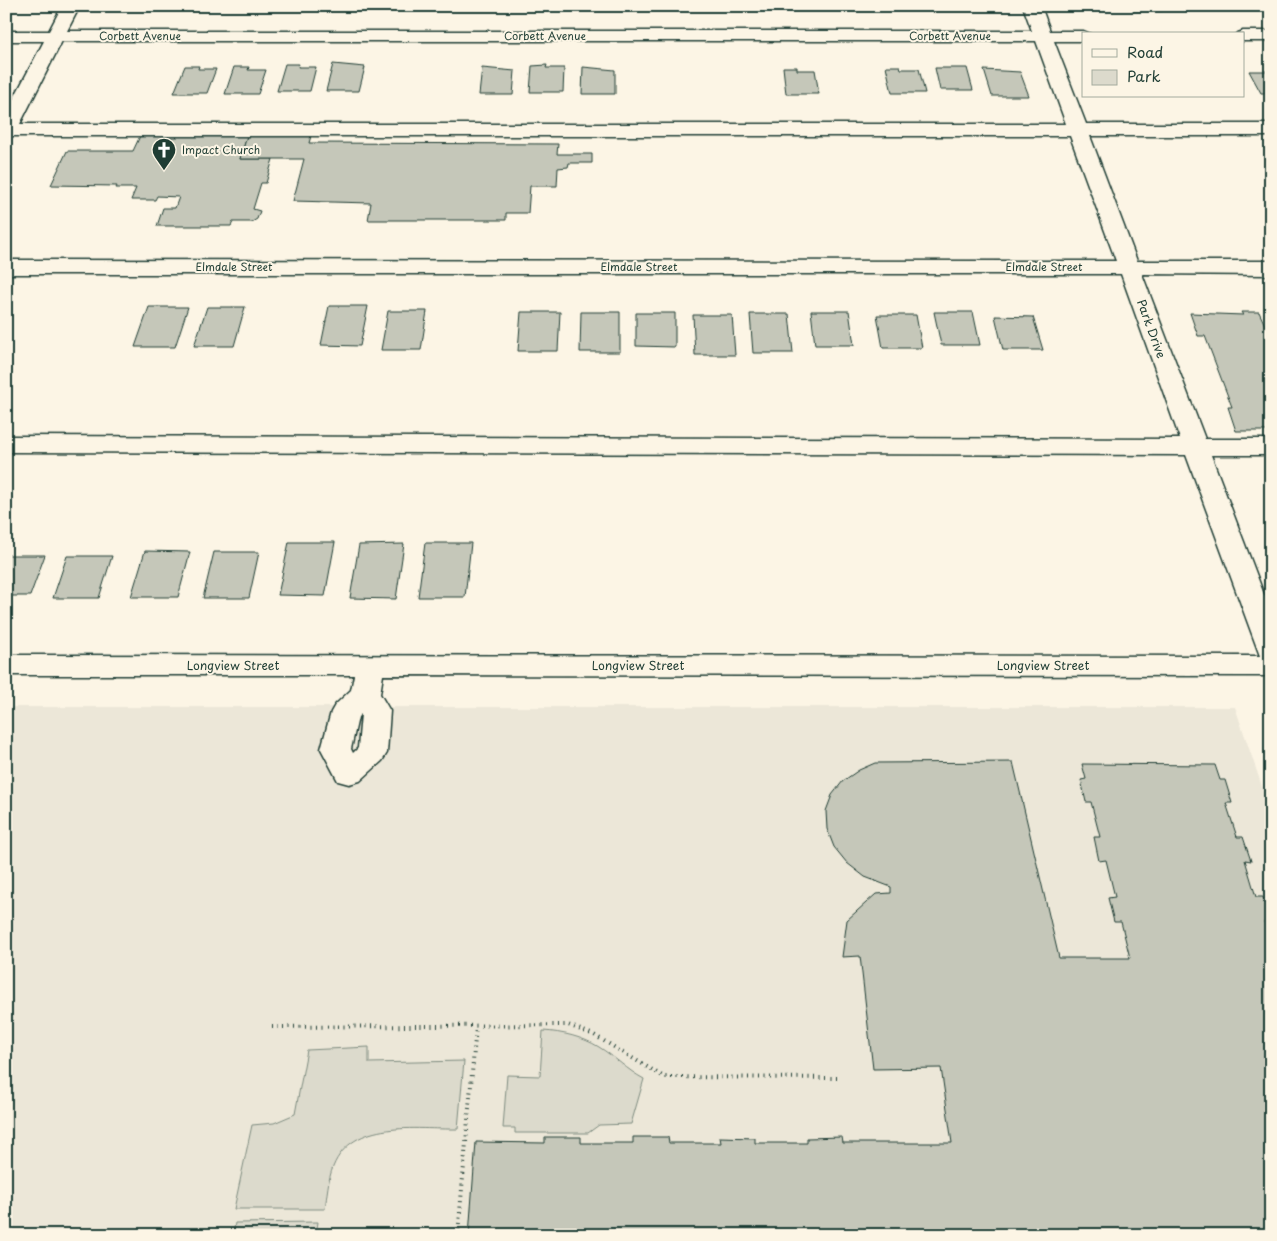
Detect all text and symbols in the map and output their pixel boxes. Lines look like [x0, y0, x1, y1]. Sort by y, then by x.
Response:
street label: Corbett Avenue [99, 27, 182, 44]
street label: Corbett Avenue [504, 27, 587, 44]
street label: Corbett Avenue [909, 27, 992, 44]
legend [1082, 32, 1244, 98]
text: Road [1127, 40, 1163, 63]
text: Park [1127, 64, 1161, 87]
church icon: Impact Church [151, 137, 177, 171]
place label: Impact Church [182, 141, 260, 158]
street label: Elmdale Street [195, 258, 273, 275]
street label: Elmdale Street [600, 258, 678, 275]
street label: Elmdale Street [1005, 258, 1083, 275]
street label: Park Drive [1133, 297, 1171, 361]
street label: Longview Street [187, 656, 279, 674]
street label: Longview Street [592, 656, 684, 674]
street label: Longview Street [997, 656, 1089, 674]

